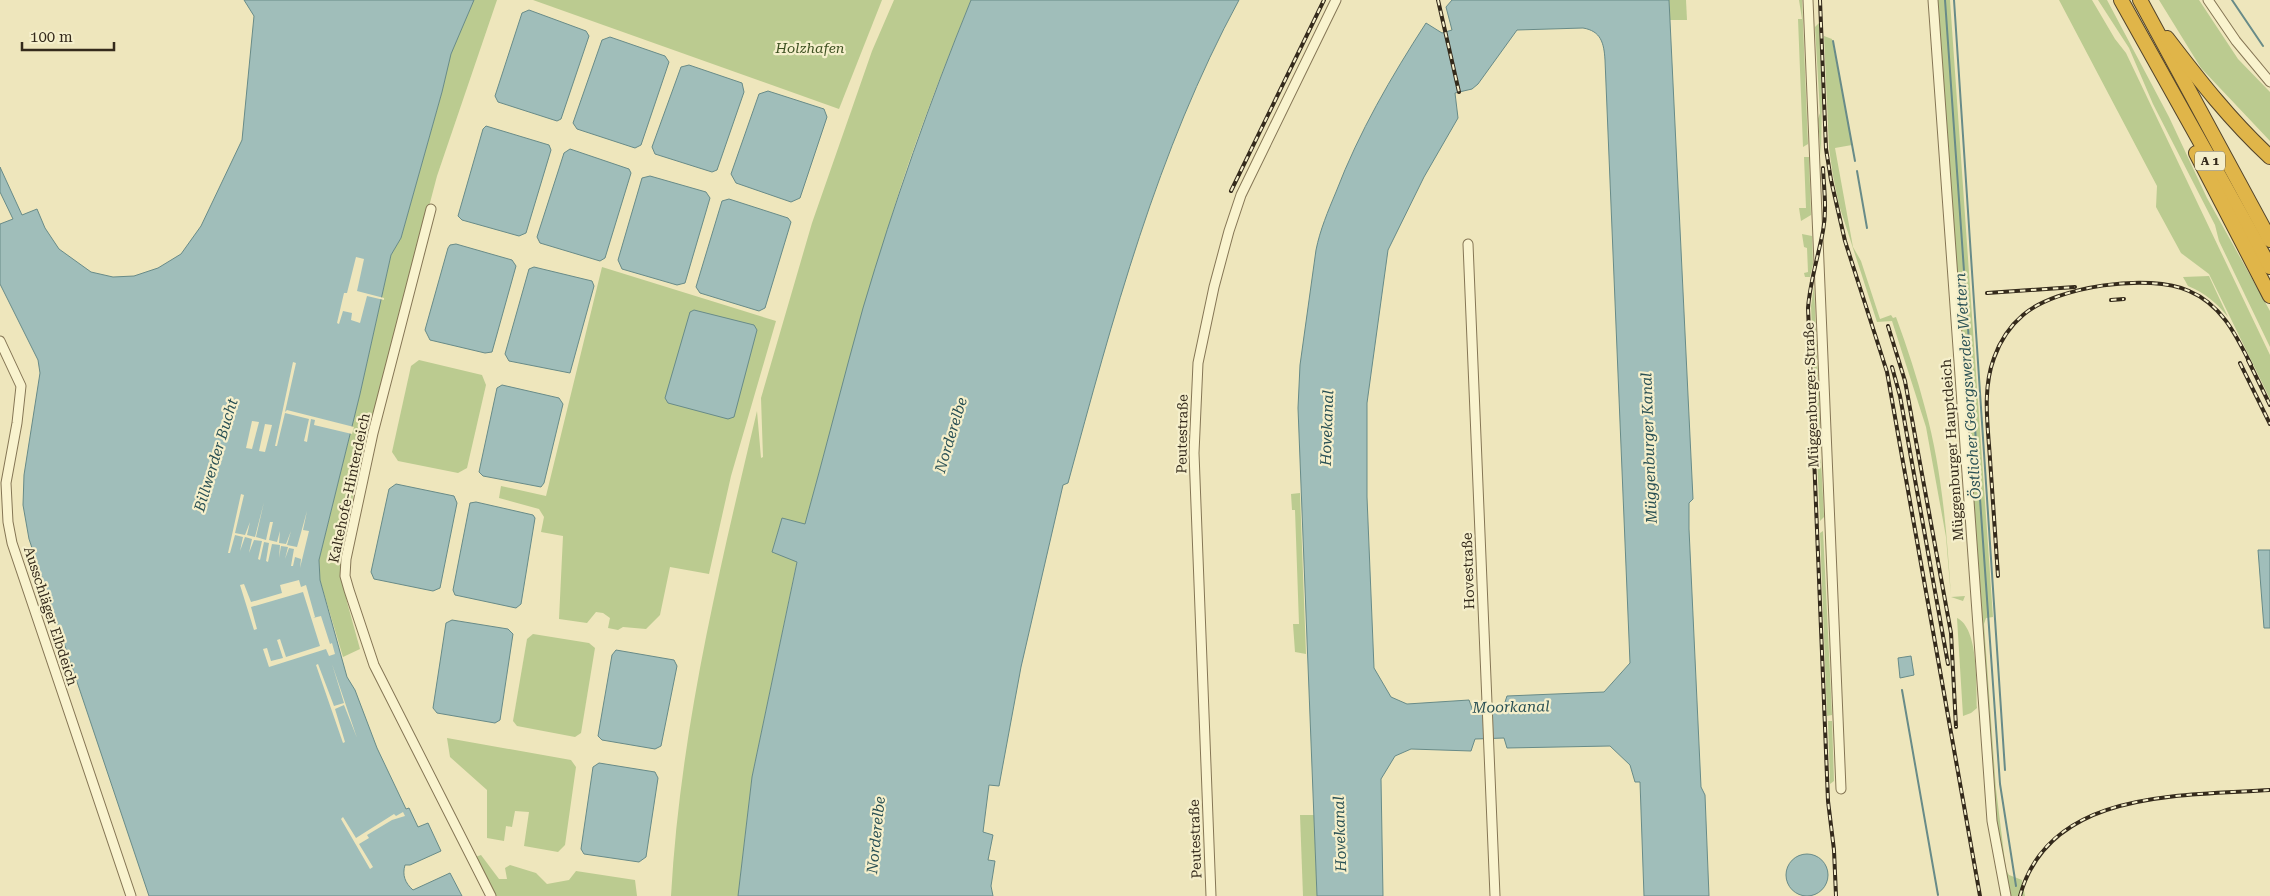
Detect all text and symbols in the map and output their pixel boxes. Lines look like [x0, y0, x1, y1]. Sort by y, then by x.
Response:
scale bar [22, 20, 115, 52]
text: 100 m [30, 28, 73, 46]
park label: Holzhafen [775, 40, 845, 56]
road number: A 1 [2195, 152, 2225, 170]
water label: Östlicher Georgswerder Wettern [1951, 272, 1985, 500]
street label: Müggenburger Straße [1800, 322, 1822, 468]
street label: Müggenburger Hauptdeich [1938, 359, 1966, 541]
water label: Müggenburger Kanal [1637, 372, 1661, 525]
water label: Hovekanal [1317, 389, 1337, 467]
street label: Peutestraße [1173, 394, 1191, 474]
water label: Norderelbe [931, 395, 971, 476]
water label: Billwerder Bucht [190, 396, 242, 515]
street label: Kaltehofe-Hinterdeich [325, 412, 373, 564]
street label: Hovestraße [1459, 532, 1477, 610]
street label: Ausschläger Elbdeich [21, 545, 81, 687]
water label: Moorkanal [1471, 697, 1550, 717]
water label: Norderelbe [863, 795, 889, 876]
water label: Hovekanal [1330, 795, 1350, 873]
street label: Peutestraße [1186, 799, 1204, 879]

